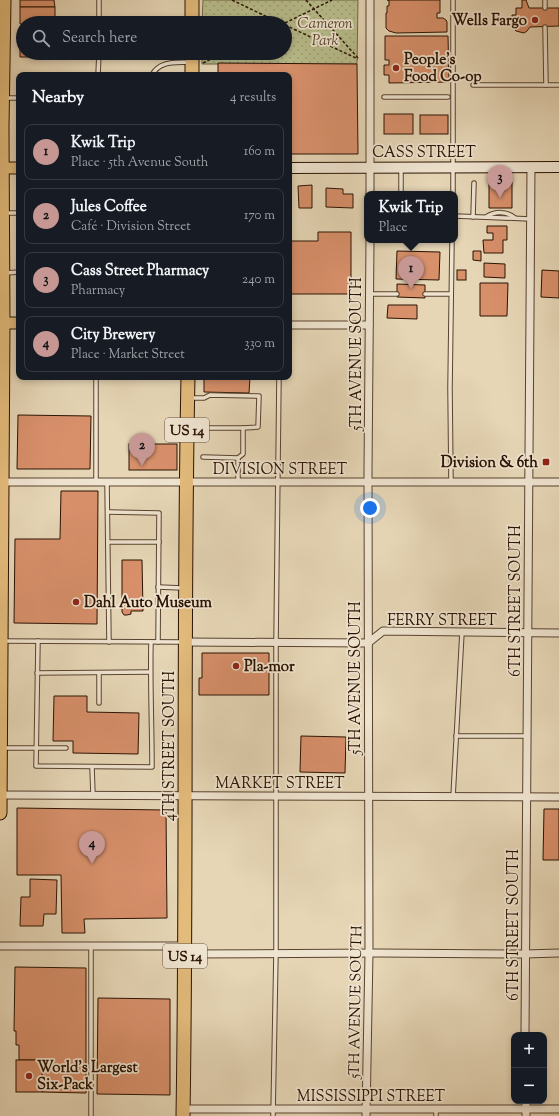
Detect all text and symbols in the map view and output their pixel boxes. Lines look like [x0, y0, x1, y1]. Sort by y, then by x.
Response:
place label: Wells Fargo [452, 11, 527, 32]
park label: Cameron Park [297, 14, 353, 52]
marker: Wells Fargo [530, 15, 540, 25]
search box [16, 16, 292, 60]
icon: search [30, 27, 52, 49]
text: Search here [62, 28, 137, 49]
place label: People’s Food Co-op [404, 50, 482, 88]
marker: People’s Food Co-op [391, 63, 401, 73]
text: Nearby [32, 86, 84, 110]
text: 4 results [230, 89, 276, 107]
text: Kwik Trip [71, 133, 135, 154]
text: 1 [44, 143, 48, 161]
text: 160 m [244, 143, 275, 161]
street label: CASS STREET [372, 143, 476, 164]
text: Place · 5th Avenue South [71, 154, 208, 172]
pin: 3 [487, 165, 513, 198]
popup [364, 191, 458, 243]
text: Jules Coffee [71, 197, 147, 218]
text: Kwik Trip [379, 198, 443, 219]
text: 2 [43, 207, 49, 225]
text: 170 m [244, 207, 275, 225]
text: Café · Division Street [71, 218, 191, 236]
text: Place [379, 219, 408, 237]
pin: 1 [398, 256, 424, 289]
text: Cass Street Pharmacy [71, 261, 209, 282]
text: 3 [43, 271, 49, 289]
text: 240 m [242, 271, 275, 289]
street label: 5TH AVENUE SOUTH [347, 277, 368, 432]
text: Pharmacy [71, 282, 125, 300]
text: City Brewery [71, 325, 156, 346]
text: 4 [43, 335, 49, 353]
text: 330 m [244, 335, 275, 353]
text: Place · Market Street [71, 346, 185, 364]
road number: US 14 [165, 418, 209, 442]
pin: 2 [129, 433, 155, 466]
place label: Division & 6th [441, 453, 538, 474]
marker: Division & 6th [541, 457, 551, 467]
street label: DIVISION STREET [213, 460, 348, 481]
your location [360, 498, 380, 518]
street label: 6TH STREET SOUTH [506, 525, 527, 677]
place label: Dahl Auto Museum [84, 593, 213, 614]
marker: Dahl Auto Museum [71, 597, 81, 607]
street label: 5TH AVENUE SOUTH [346, 601, 367, 756]
street label: FERRY STREET [387, 611, 497, 632]
place label: Pla-mor [244, 657, 295, 678]
marker: Pla-mor [231, 661, 241, 671]
street label: 4TH STREET SOUTH [160, 671, 181, 821]
street label: MARKET STREET [215, 774, 345, 795]
pin: 4 [79, 831, 105, 864]
street label: 6TH STREET SOUTH [504, 849, 525, 1001]
street label: 5TH AVENUE SOUTH [345, 925, 368, 1080]
road number: US 14 [163, 944, 207, 968]
map controls [511, 1032, 547, 1104]
button: + [511, 1032, 547, 1068]
place label: World's Largest Six-Pack [37, 1058, 138, 1096]
button: − [511, 1068, 547, 1104]
marker: World's Largest Six-Pack [24, 1071, 34, 1081]
street label: MISSISSIPPI STREET [297, 1087, 446, 1108]

